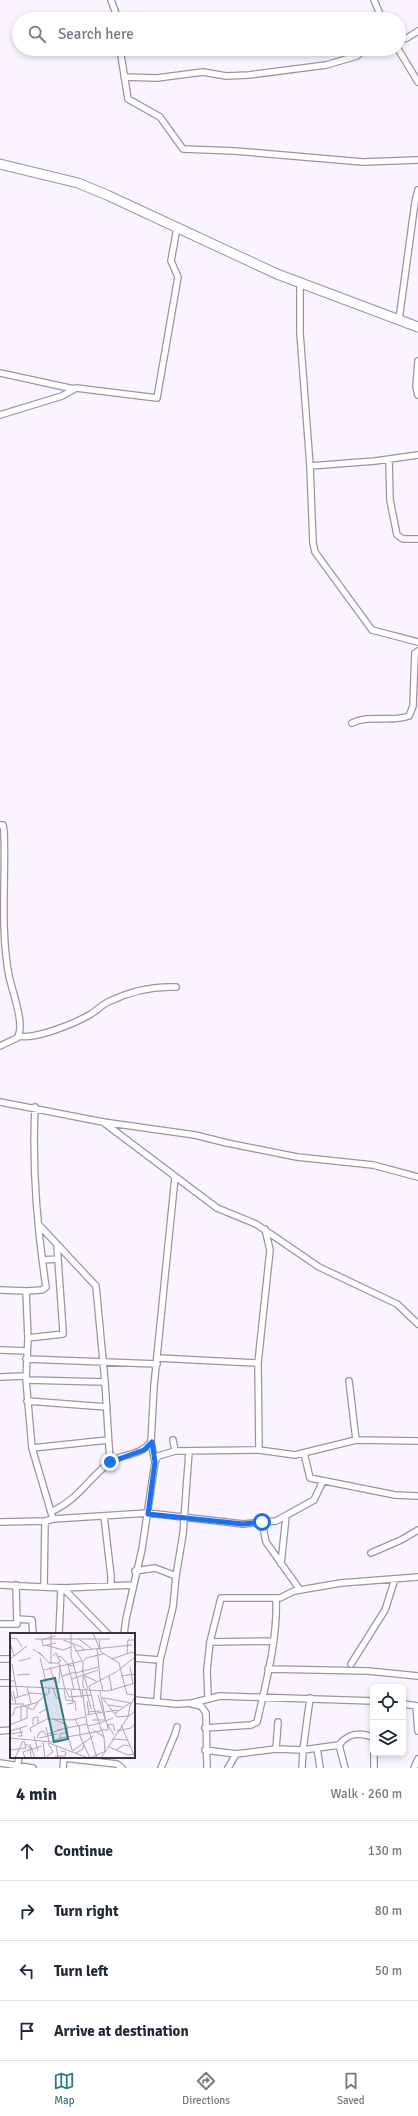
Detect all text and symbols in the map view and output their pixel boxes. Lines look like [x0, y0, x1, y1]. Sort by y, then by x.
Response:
search box [12, 12, 406, 56]
icon: search [26, 23, 48, 45]
text: Search here [58, 25, 134, 43]
route end [101, 1453, 119, 1471]
route start [253, 1513, 271, 1531]
inset map [10, 1633, 135, 1758]
map controls [370, 1684, 406, 1756]
button: locate [370, 1684, 406, 1720]
button: layers [370, 1720, 406, 1756]
text: 4 min [16, 1784, 57, 1805]
text: Walk · 260 m [331, 1786, 402, 1802]
icon: ahead [16, 1840, 38, 1862]
text: Continue [54, 1842, 113, 1860]
text: 130 m [368, 1843, 402, 1859]
icon: right [16, 1900, 38, 1922]
text: Turn right [54, 1902, 119, 1920]
text: 80 m [375, 1903, 402, 1919]
icon: left [16, 1960, 38, 1982]
text: Turn left [54, 1962, 108, 1980]
text: 50 m [375, 1963, 402, 1979]
icon: arrive [16, 2020, 38, 2042]
text: Arrive at destination [54, 2022, 189, 2040]
tab: Map [53, 2070, 75, 2107]
tab: Directions [182, 2070, 230, 2107]
tab: Saved [337, 2070, 365, 2107]

